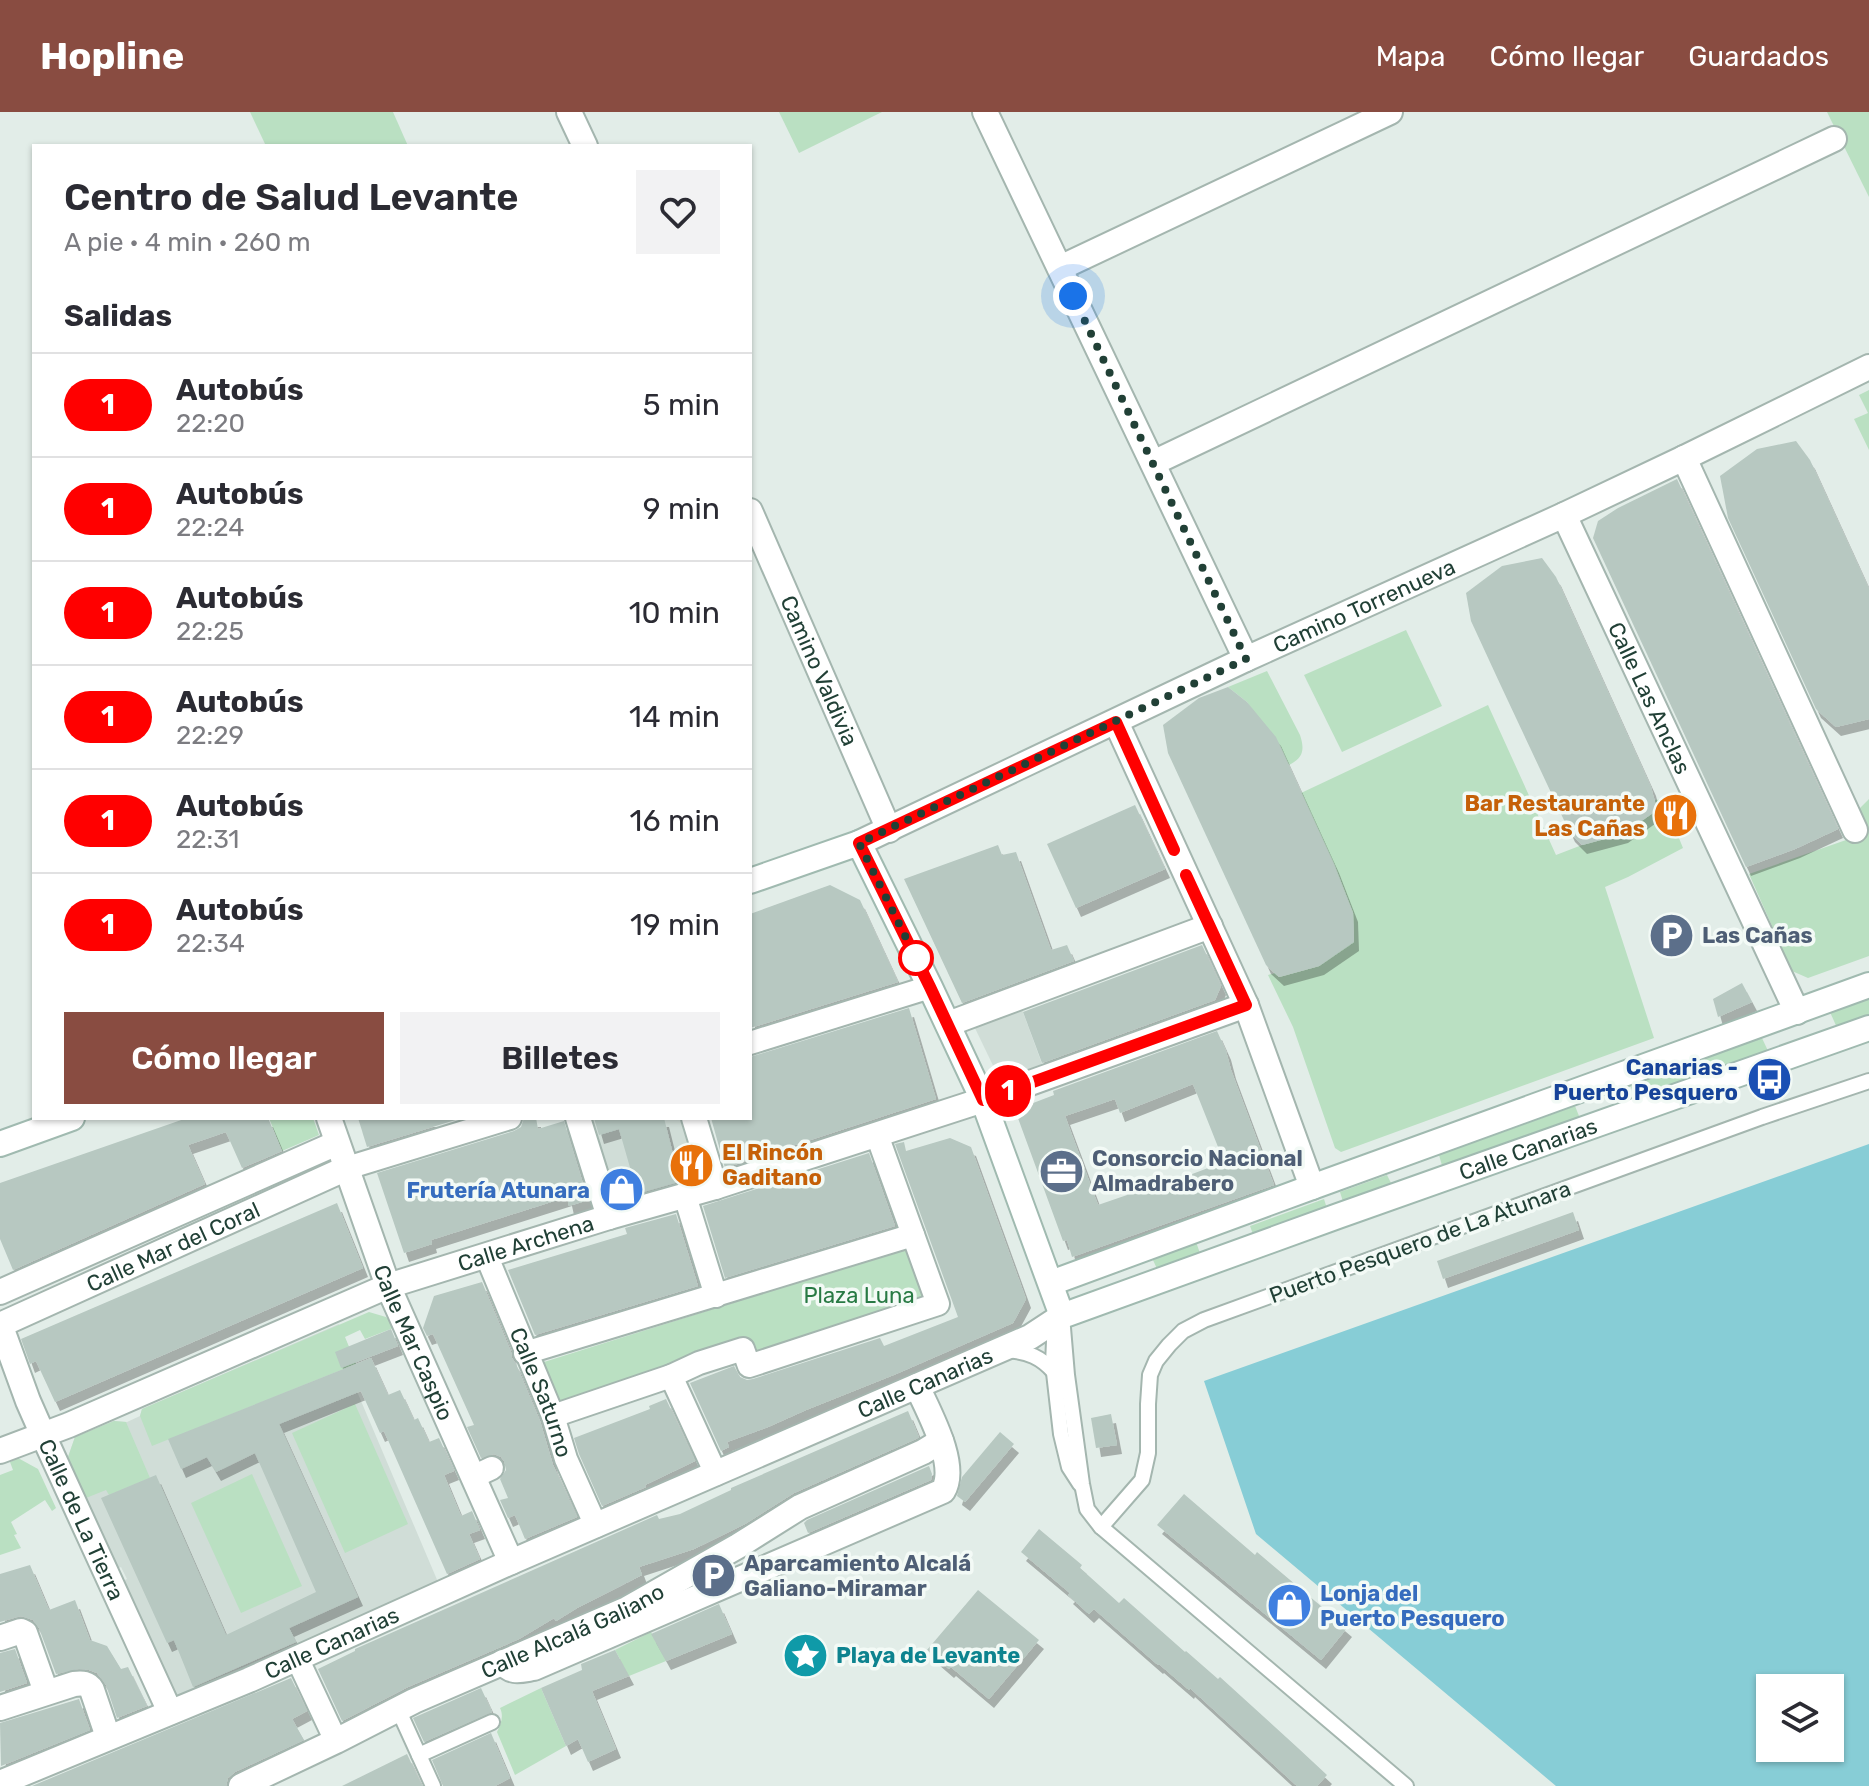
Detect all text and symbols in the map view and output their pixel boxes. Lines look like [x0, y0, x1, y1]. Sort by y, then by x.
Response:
text: Hopline [40, 33, 184, 79]
text: Mapa [1376, 40, 1445, 73]
text: Cómo llegar [1489, 40, 1644, 73]
text: Guardados [1688, 40, 1829, 73]
button: heart [636, 170, 720, 254]
text: Centro de Salud Levante [64, 174, 519, 220]
text: A pie · 4 min · 260 m [64, 227, 311, 258]
your location [1053, 276, 1093, 316]
text: Salidas [64, 298, 172, 334]
text: Autobús [176, 372, 304, 408]
text: 5 min [643, 387, 720, 423]
text: 1 [101, 388, 115, 421]
text: 22:20 [176, 408, 245, 439]
text: Autobús [176, 476, 304, 512]
text: 9 min [643, 491, 720, 527]
text: 1 [101, 492, 115, 525]
text: 22:24 [176, 512, 244, 543]
street label: Camino Torrenueva [1269, 553, 1459, 659]
text: Autobús [176, 580, 304, 616]
street label: Camino Valdivia [775, 591, 864, 750]
text: 10 min [629, 595, 720, 631]
text: 1 [101, 596, 115, 629]
text: 22:25 [176, 616, 244, 647]
street label: Calle Las Anclas [1603, 618, 1697, 778]
text: Autobús [176, 684, 304, 720]
text: 14 min [629, 699, 720, 735]
text: 1 [101, 700, 115, 733]
text: 22:29 [176, 720, 244, 751]
text: Autobús [176, 788, 304, 824]
place label: Bar Restaurante Las Cañas [1465, 790, 1645, 842]
restaurant icon: Bar Restaurante Las Cañas [1652, 792, 1700, 840]
text: 16 min [630, 803, 720, 839]
text: 1 [101, 804, 115, 837]
text: 22:31 [176, 824, 239, 855]
text: Autobús [176, 892, 304, 928]
text: 19 min [630, 907, 720, 943]
text: 1 [101, 908, 115, 941]
parking icon: Las Cañas [1647, 911, 1695, 959]
place label: Las Cañas [1702, 922, 1813, 949]
text: 22:34 [176, 928, 245, 959]
unlabelled marker [899, 941, 933, 975]
button: Cómo llegar [64, 1012, 384, 1104]
button: Billetes [400, 1012, 720, 1104]
place label: Canarias - Puerto Pesquero [1553, 1054, 1738, 1106]
bus stop icon: Canarias - Puerto Pesquero [1745, 1056, 1793, 1104]
line badge: 1 [982, 1065, 1034, 1117]
text: 1 [1001, 1074, 1015, 1107]
street label: Calle Canarias [1455, 1112, 1601, 1186]
place label: El Rincón Gaditano [722, 1139, 823, 1191]
restaurant icon: El Rincón Gaditano [667, 1141, 715, 1189]
place label: Consorcio Nacional Almadrabero [1092, 1145, 1303, 1197]
office icon: Consorcio Nacional Almadrabero [1037, 1147, 1085, 1195]
shop icon: Frutería Atunara [597, 1166, 645, 1214]
street label: Puerto Pesquero de La Atunara [1266, 1175, 1574, 1309]
place label: Frutería Atunara [406, 1177, 590, 1204]
street label: Calle Mar del Coral [82, 1196, 264, 1298]
street label: Calle Archena [454, 1209, 597, 1277]
street label: Calle Mar Caspio [368, 1261, 460, 1424]
park label: Plaza Luna [803, 1282, 915, 1309]
street label: Calle Saturno [504, 1323, 578, 1461]
street label: Calle Canarias [853, 1341, 997, 1424]
street label: Calle de La Tierra [33, 1435, 130, 1604]
place label: Aparcamiento Alcalá Galiano-Miramar [744, 1550, 971, 1602]
parking icon: Aparcamiento Alcalá Galiano-Miramar [689, 1552, 737, 1600]
street label: Calle Alcalá Galiano [477, 1577, 669, 1684]
place label: Lonja del Puerto Pesquero [1320, 1580, 1505, 1632]
shop icon: Lonja del Puerto Pesquero [1265, 1582, 1313, 1630]
street label: Calle Canarias [260, 1601, 403, 1685]
place icon: Playa de Levante [781, 1631, 829, 1679]
place label: Playa de Levante [836, 1642, 1020, 1669]
map controls [1756, 1674, 1844, 1762]
button: layers [1756, 1674, 1844, 1762]

